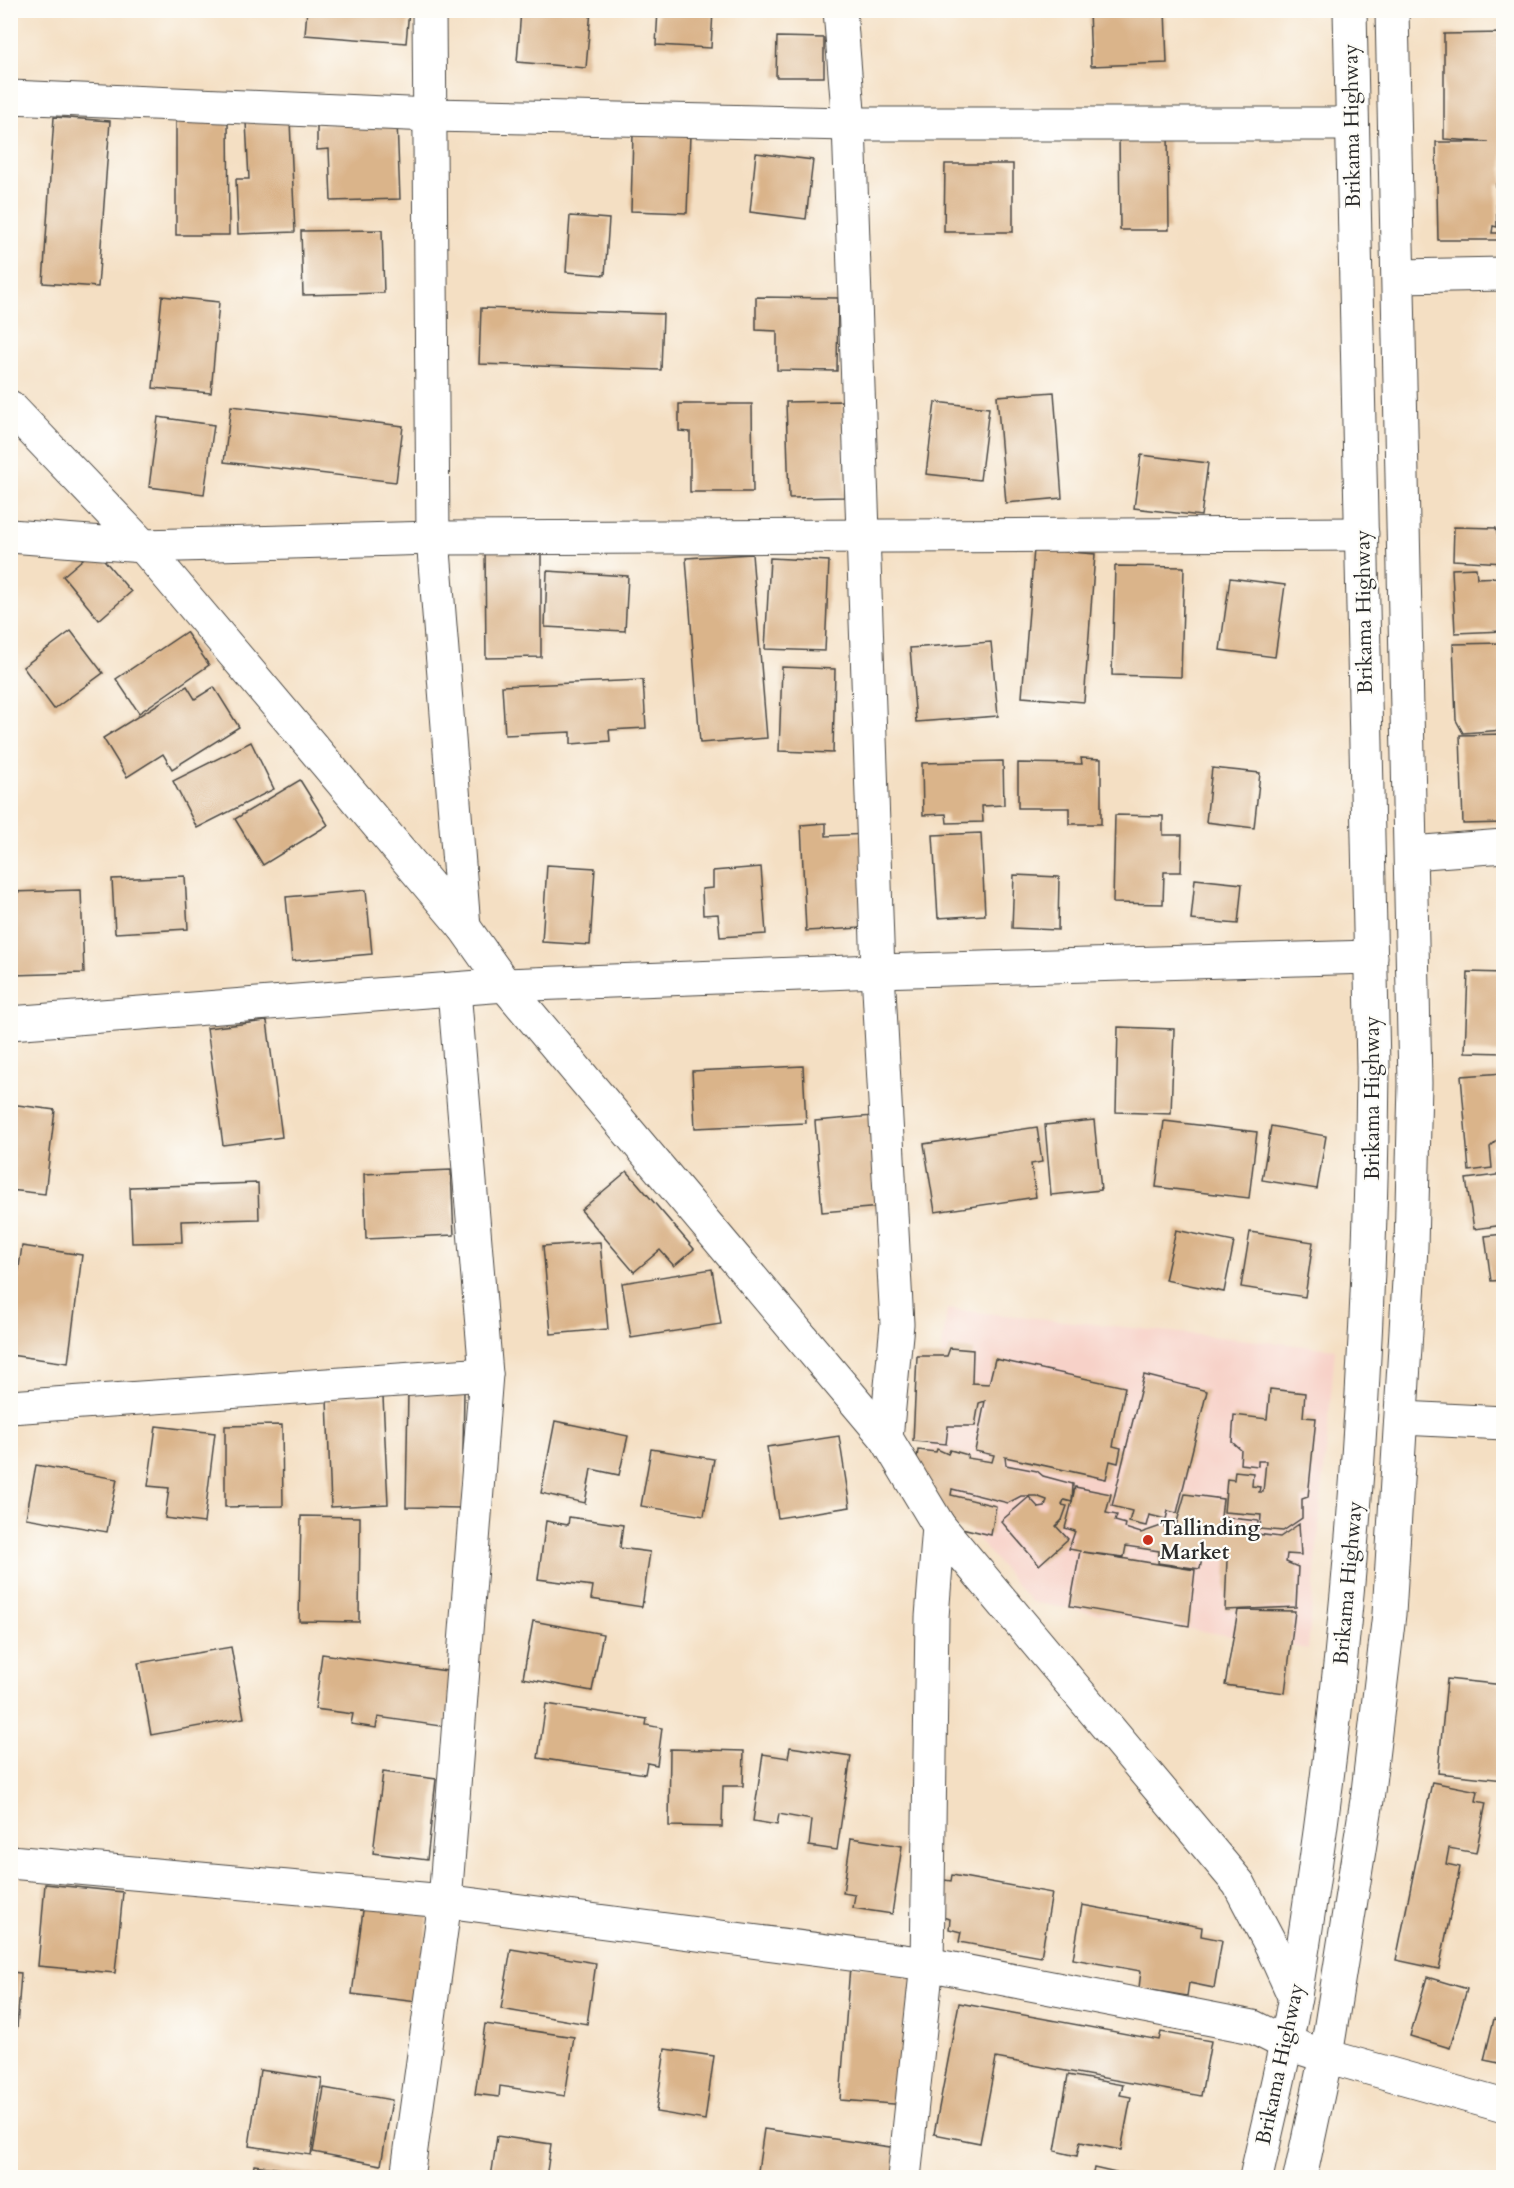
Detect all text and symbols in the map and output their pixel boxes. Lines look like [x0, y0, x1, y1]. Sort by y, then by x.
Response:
street label: Brikama Highway [1336, 44, 1368, 208]
street label: Brikama Highway [1348, 530, 1380, 694]
street label: Brikama Highway [1358, 1016, 1387, 1180]
street label: Brikama Highway [1326, 1500, 1370, 1666]
place label: Tallinding Market [1160, 1514, 1260, 1567]
marker: Tallinding Market [1141, 1533, 1155, 1547]
street label: Brikama Highway [1249, 1981, 1311, 2147]

